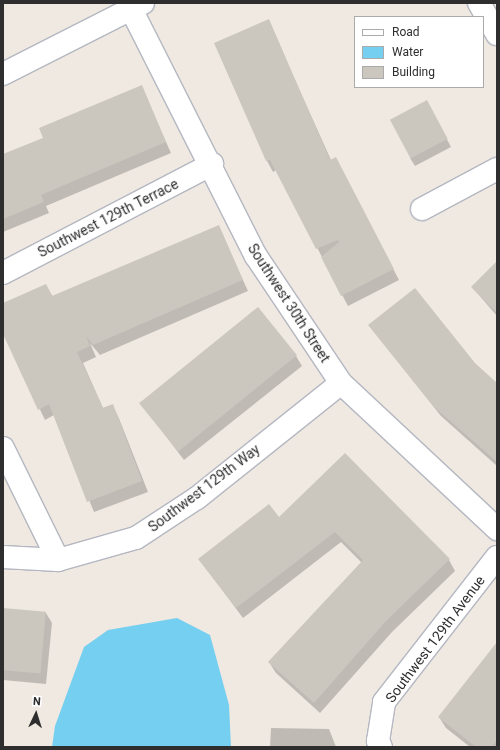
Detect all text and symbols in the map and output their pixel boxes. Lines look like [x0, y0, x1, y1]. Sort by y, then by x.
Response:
legend [354, 16, 484, 88]
text: Road [392, 25, 420, 39]
text: Water [392, 45, 423, 59]
text: Building [392, 65, 435, 79]
street label: Southwest 129th Terrace [35, 175, 181, 261]
street label: Southwest 30th Street [244, 241, 334, 365]
street label: Southwest 129th Way [145, 441, 263, 535]
street label: Southwest 129th Avenue [382, 572, 488, 706]
north arrow [16, 694, 56, 734]
text: N [33, 695, 41, 708]

